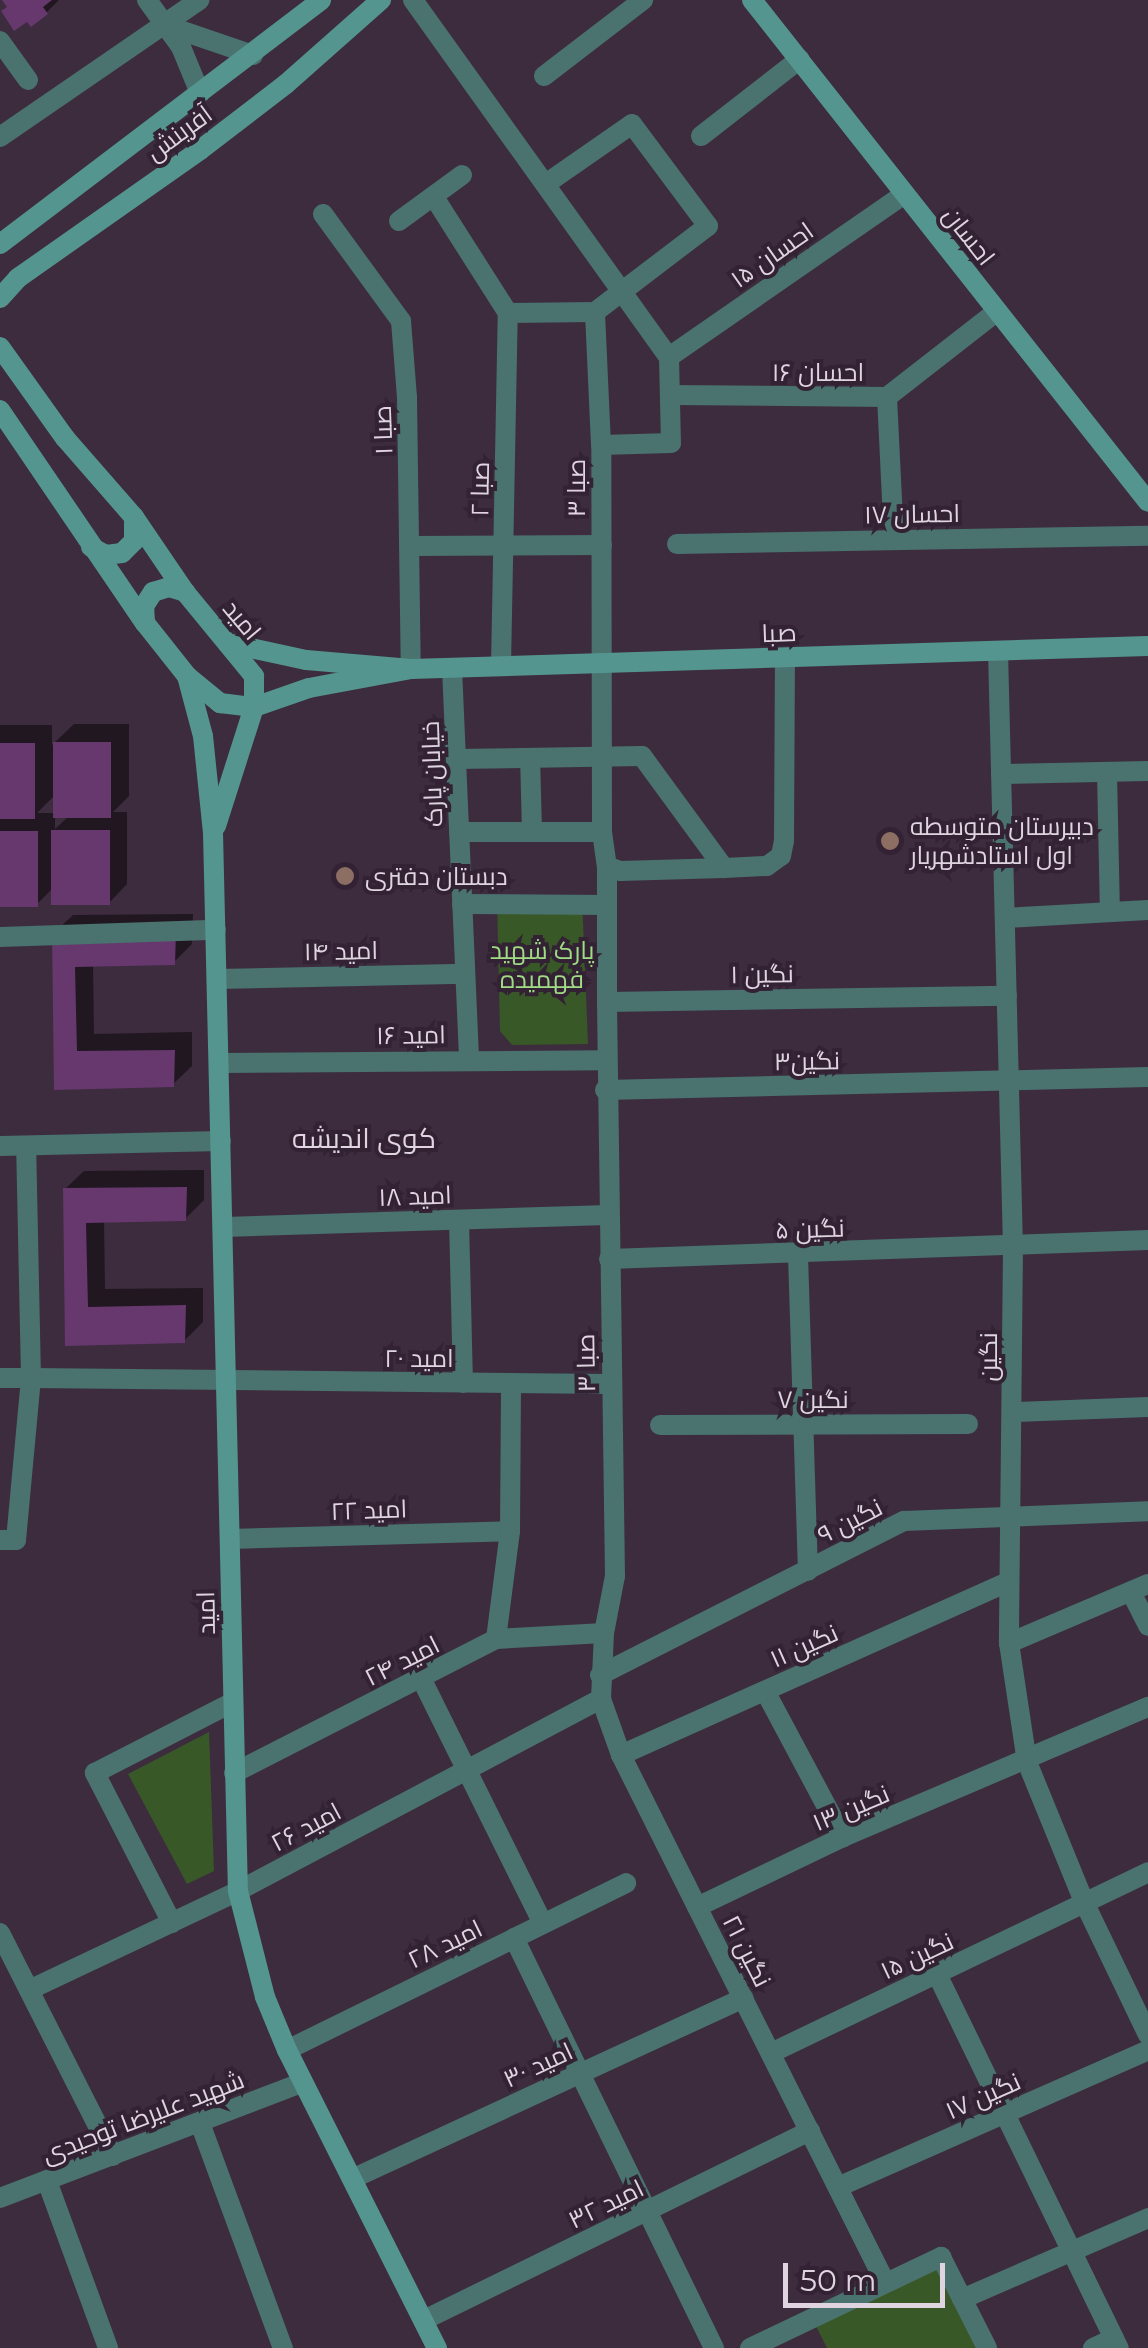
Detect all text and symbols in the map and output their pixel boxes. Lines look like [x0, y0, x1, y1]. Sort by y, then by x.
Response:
street label: آفرینش [140, 99, 218, 167]
street label: احسان [937, 201, 1001, 271]
street label: احسان ۱۵ [725, 216, 819, 294]
street label: احسان ۱۶ [772, 357, 864, 387]
street label: صبا ۱ [367, 405, 399, 455]
street label: صبا ۳ [561, 459, 591, 517]
street label: صبا ۲ [465, 461, 495, 517]
street label: احسان ۱۷ [864, 498, 960, 530]
street label: امید [217, 594, 267, 646]
street label: صبا [761, 617, 797, 649]
street label: خیابان پارک [415, 720, 449, 828]
place label: دبیرستان متوسطه اول استادشهریار [910, 812, 1094, 871]
marker: دبیرستان متوسطه اول استادشهریار [879, 830, 901, 852]
place label: دبستان دفتری [365, 861, 508, 891]
marker: دبستان دفتری [334, 865, 356, 887]
street label: امید ۱۴ [304, 935, 378, 967]
park label: پارک شهید فهمیده [490, 936, 594, 995]
street label: نگین ۱ [730, 958, 794, 990]
street label: امید ۱۶ [376, 1019, 446, 1051]
street label: نگین۳ [774, 1045, 840, 1077]
district label: کوی اندیشه [292, 1121, 436, 1155]
street label: امید ۱۸ [378, 1180, 452, 1212]
street label: نگین ۵ [775, 1213, 845, 1245]
street label: نگین [973, 1332, 1003, 1382]
street label: صبا ۳ [570, 1333, 602, 1393]
street label: امید ۲۰ [384, 1343, 454, 1373]
street label: نگین ۷ [777, 1384, 849, 1414]
street label: نگین ۹ [813, 1492, 887, 1550]
street label: امید ۲۲ [330, 1494, 408, 1526]
street label: امید [191, 1591, 221, 1635]
street label: نگین ۱۱ [765, 1618, 843, 1674]
street label: امید ۲۴ [360, 1630, 444, 1692]
street label: نگین ۱۳ [808, 1778, 894, 1838]
street label: امید ۲۶ [266, 1796, 346, 1858]
street label: نگین ۲۱ [716, 1910, 778, 1992]
street label: امید ۲۸ [403, 1913, 487, 1975]
street label: نگین ۱۵ [876, 1926, 958, 1986]
street label: امید ۳۰ [498, 2036, 578, 2094]
street label: شهید علیرضا توحیدی [38, 2065, 248, 2169]
street label: نگین ۱۷ [941, 2066, 1025, 2126]
street label: امید ۳۲ [563, 2173, 649, 2235]
scale bar [788, 2243, 950, 2305]
text: 50 m [800, 2262, 877, 2299]

